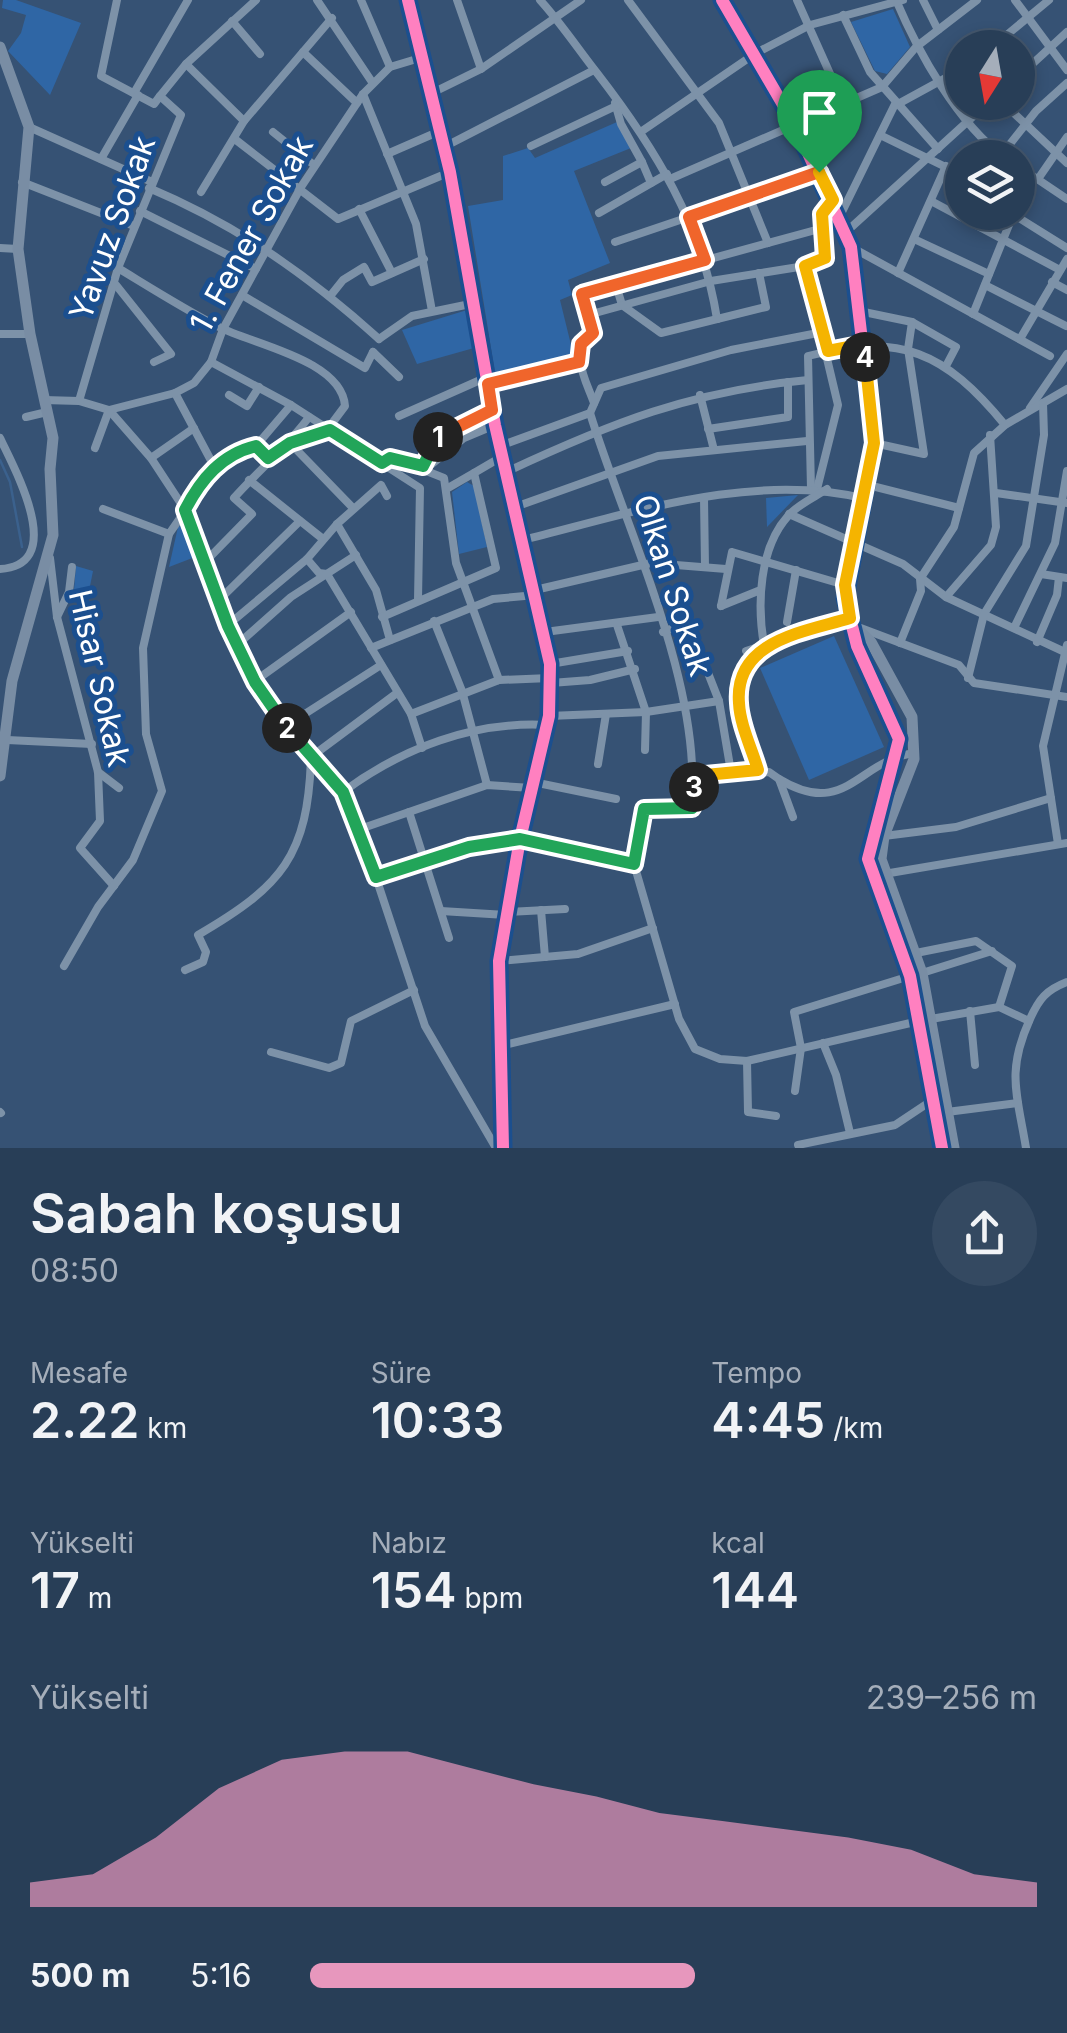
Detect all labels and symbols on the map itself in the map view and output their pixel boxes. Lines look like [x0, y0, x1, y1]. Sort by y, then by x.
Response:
north arrow [945, 30, 1035, 120]
pin [777, 70, 862, 173]
street label: 1. Fener Sokak [181, 128, 321, 339]
street label: Yavuz Sokak [61, 130, 164, 326]
pin: 4 [840, 332, 890, 382]
pin: 1 [413, 412, 463, 462]
street label: Olkan Sokak [625, 489, 721, 681]
street label: Hisar Sokak [61, 586, 139, 771]
pin: 2 [262, 703, 312, 753]
pin: 3 [669, 762, 719, 812]

